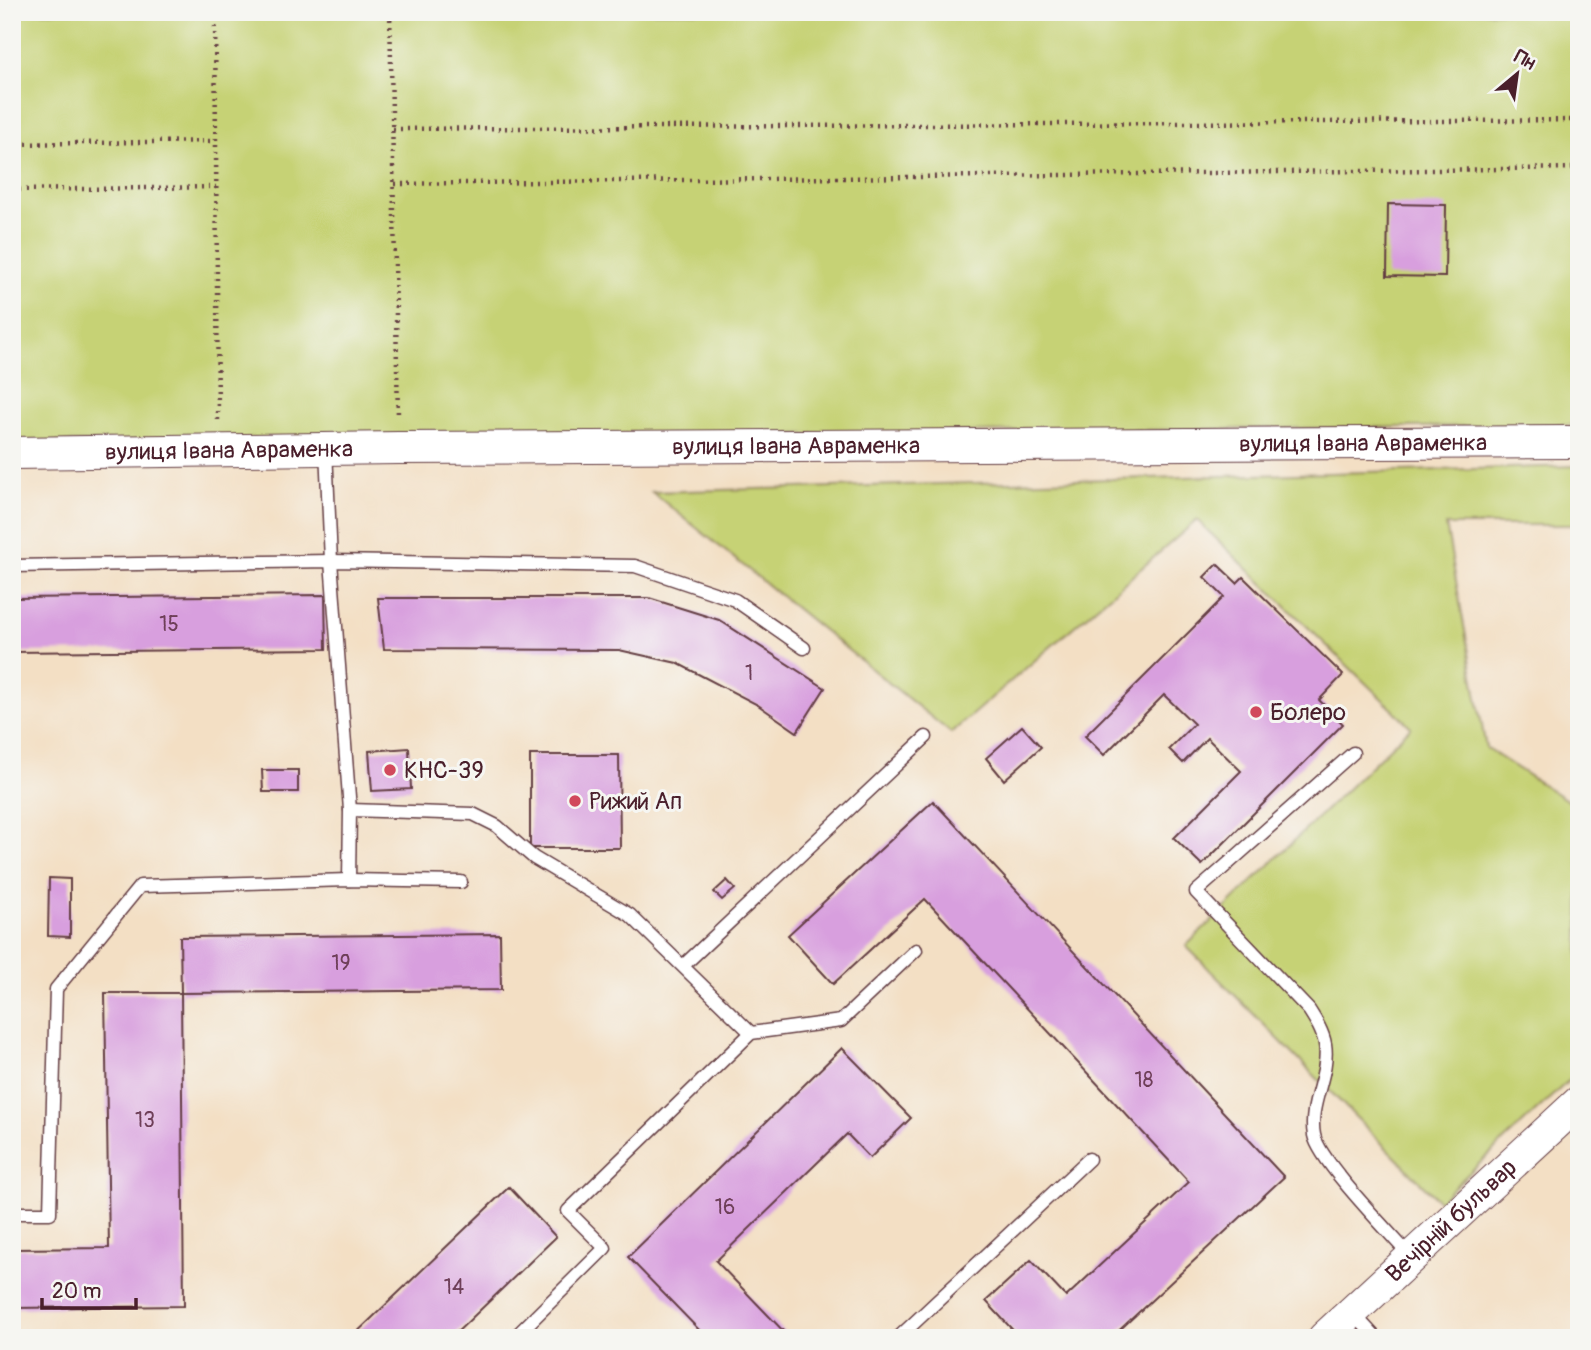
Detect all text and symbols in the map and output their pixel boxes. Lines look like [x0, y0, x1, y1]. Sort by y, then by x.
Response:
north arrow [1482, 38, 1552, 108]
text: Пн [1510, 44, 1540, 76]
street label: вулиця Івана Авраменка [1239, 428, 1487, 459]
street label: вулиця Івана Авраменка [672, 431, 920, 462]
street label: вулиця Івана Авраменка [105, 435, 353, 467]
house number: 15 [159, 611, 179, 638]
house number: 1 [745, 660, 753, 687]
place label: Болеро [1270, 698, 1346, 727]
marker: Болеро [1248, 704, 1264, 720]
place label: КНС-39 [404, 756, 484, 785]
marker: КНС-39 [382, 762, 398, 778]
place label: Рижий Ап [589, 787, 682, 816]
marker: Рижий Ап [567, 793, 583, 809]
house number: 19 [331, 950, 351, 977]
house number: 18 [1135, 1067, 1153, 1094]
house number: 13 [135, 1107, 155, 1134]
street label: Вечірній бульвар [1380, 1153, 1523, 1289]
house number: 16 [715, 1194, 735, 1221]
scale bar [42, 1266, 136, 1310]
house number: 14 [444, 1274, 464, 1301]
text: 20 m [52, 1278, 101, 1305]

